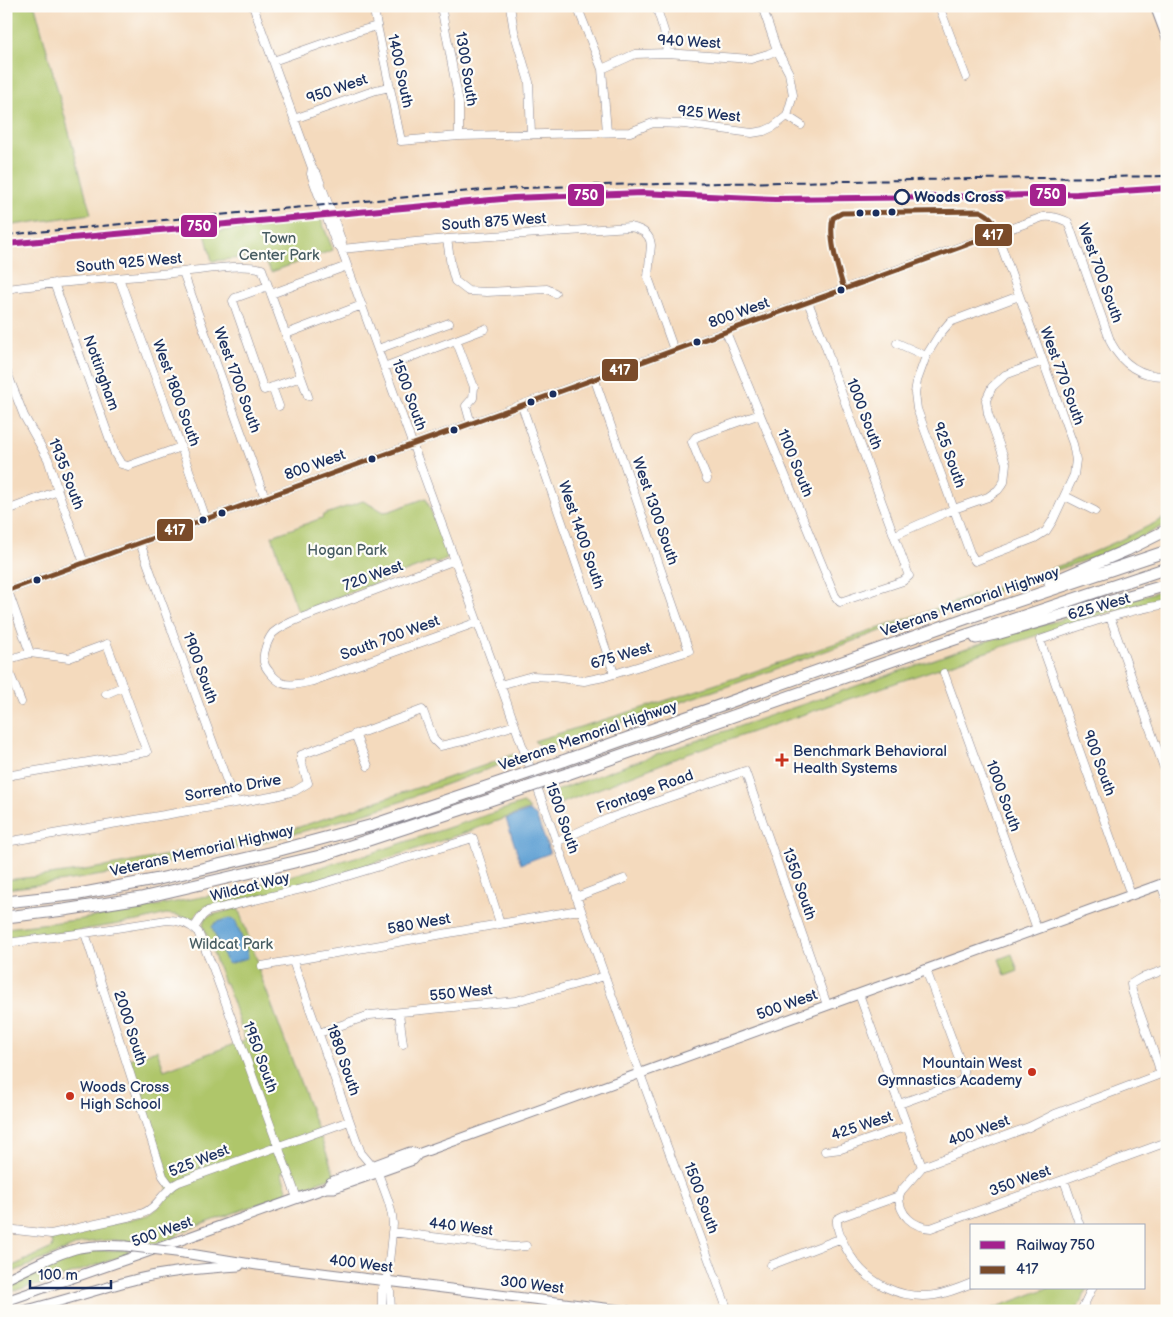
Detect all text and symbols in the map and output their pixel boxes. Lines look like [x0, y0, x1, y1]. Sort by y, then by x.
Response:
street label: 1300 South [451, 30, 481, 108]
street label: 940 West [657, 31, 722, 53]
street label: 1400 South [383, 32, 417, 110]
street label: 950 West [304, 70, 370, 108]
street label: 925 West [677, 101, 742, 127]
line badge: 750 [567, 183, 605, 207]
line badge: 750 [1029, 183, 1067, 207]
text: 750 [1036, 186, 1061, 203]
text: 750 [574, 187, 599, 204]
place label: Woods Cross [914, 188, 1004, 207]
marker: Woods Cross [894, 189, 910, 205]
unlabelled marker [887, 207, 897, 217]
unlabelled marker [855, 208, 865, 218]
unlabelled marker [871, 208, 881, 218]
street label: South 875 West [441, 209, 547, 235]
line badge: 750 [180, 214, 218, 238]
text: 750 [187, 218, 212, 235]
street label: West 700 South [1073, 220, 1127, 326]
line badge: 417 [974, 223, 1013, 247]
text: 417 [982, 227, 1004, 244]
park label: Town Center Park [239, 229, 320, 265]
street label: South 925 West [75, 249, 183, 277]
unlabelled marker [836, 285, 846, 295]
street label: 800 West [706, 293, 772, 333]
street label: West 770 South [1035, 324, 1089, 428]
street label: West 1700 South [209, 325, 265, 435]
street label: Nottingham [79, 333, 123, 413]
street label: West 1800 South [148, 337, 204, 449]
unlabelled marker [692, 337, 702, 347]
street label: 1500 South [387, 357, 431, 433]
line badge: 417 [601, 358, 639, 382]
text: 417 [609, 362, 631, 379]
street label: 1000 South [842, 376, 886, 452]
unlabelled marker [548, 389, 558, 399]
unlabelled marker [526, 397, 536, 407]
street label: 925 South [928, 420, 970, 490]
unlabelled marker [449, 425, 459, 435]
street label: 1100 South [773, 426, 817, 500]
street label: 1935 South [44, 436, 88, 512]
street label: 800 West [282, 445, 348, 485]
unlabelled marker [367, 454, 377, 464]
street label: West 1300 South [628, 455, 682, 567]
street label: West 1400 South [554, 479, 608, 591]
unlabelled marker [217, 508, 227, 518]
unlabelled marker [198, 515, 208, 525]
line badge: 417 [156, 518, 194, 542]
text: 417 [164, 522, 186, 539]
park label: Hogan Park [307, 541, 387, 560]
street label: 720 West [341, 556, 406, 596]
street label: Veterans Memorial Highway [878, 562, 1062, 642]
unlabelled marker [32, 575, 42, 585]
street label: 625 West [1066, 589, 1133, 625]
street label: South 700 West [338, 611, 443, 665]
street label: 1900 South [178, 630, 222, 706]
street label: 675 West [588, 638, 654, 674]
street label: Veterans Memorial Highway [496, 696, 680, 776]
street label: 900 South [1078, 727, 1120, 799]
place label: Benchmark Behavioral Health Systems [793, 742, 947, 778]
marker: Benchmark Behavioral Health Systems [775, 753, 789, 767]
street label: 1000 South [981, 758, 1025, 834]
street label: Frontage Road [594, 766, 696, 818]
street label: Sorrento Drive [183, 770, 283, 806]
street label: 1500 South [541, 780, 583, 856]
street label: Veterans Memorial Highway [108, 821, 296, 881]
street label: 1350 South [778, 845, 820, 923]
street label: Wildcat Way [208, 868, 292, 906]
street label: 580 West [386, 909, 452, 939]
park label: Wildcat Park [189, 935, 273, 954]
street label: 550 West [429, 980, 494, 1006]
street label: 500 West [754, 985, 820, 1025]
street label: 2000 South [109, 988, 151, 1068]
street label: 1950 South [238, 1019, 282, 1095]
street label: 1880 South [322, 1022, 364, 1098]
place label: Mountain West Gymnastics Academy [878, 1054, 1022, 1090]
marker: Mountain West Gymnastics Academy [1026, 1066, 1038, 1078]
place label: Woods Cross High School [80, 1078, 170, 1114]
marker: Woods Cross High School [64, 1090, 76, 1102]
street label: 425 West [829, 1107, 896, 1145]
street label: 400 West [946, 1111, 1013, 1151]
street label: 525 West [166, 1140, 232, 1182]
street label: 1500 South [679, 1160, 723, 1236]
street label: 350 West [987, 1161, 1054, 1201]
street label: 500 West [129, 1212, 195, 1252]
street label: 440 West [428, 1214, 494, 1240]
legend [970, 1224, 1146, 1290]
text: Railway 750 [1016, 1236, 1095, 1255]
street label: 400 West [328, 1251, 394, 1277]
scale bar [30, 1257, 111, 1289]
text: 417 [1016, 1260, 1039, 1279]
text: 100 m [38, 1266, 78, 1285]
street label: 300 West [499, 1272, 565, 1298]

